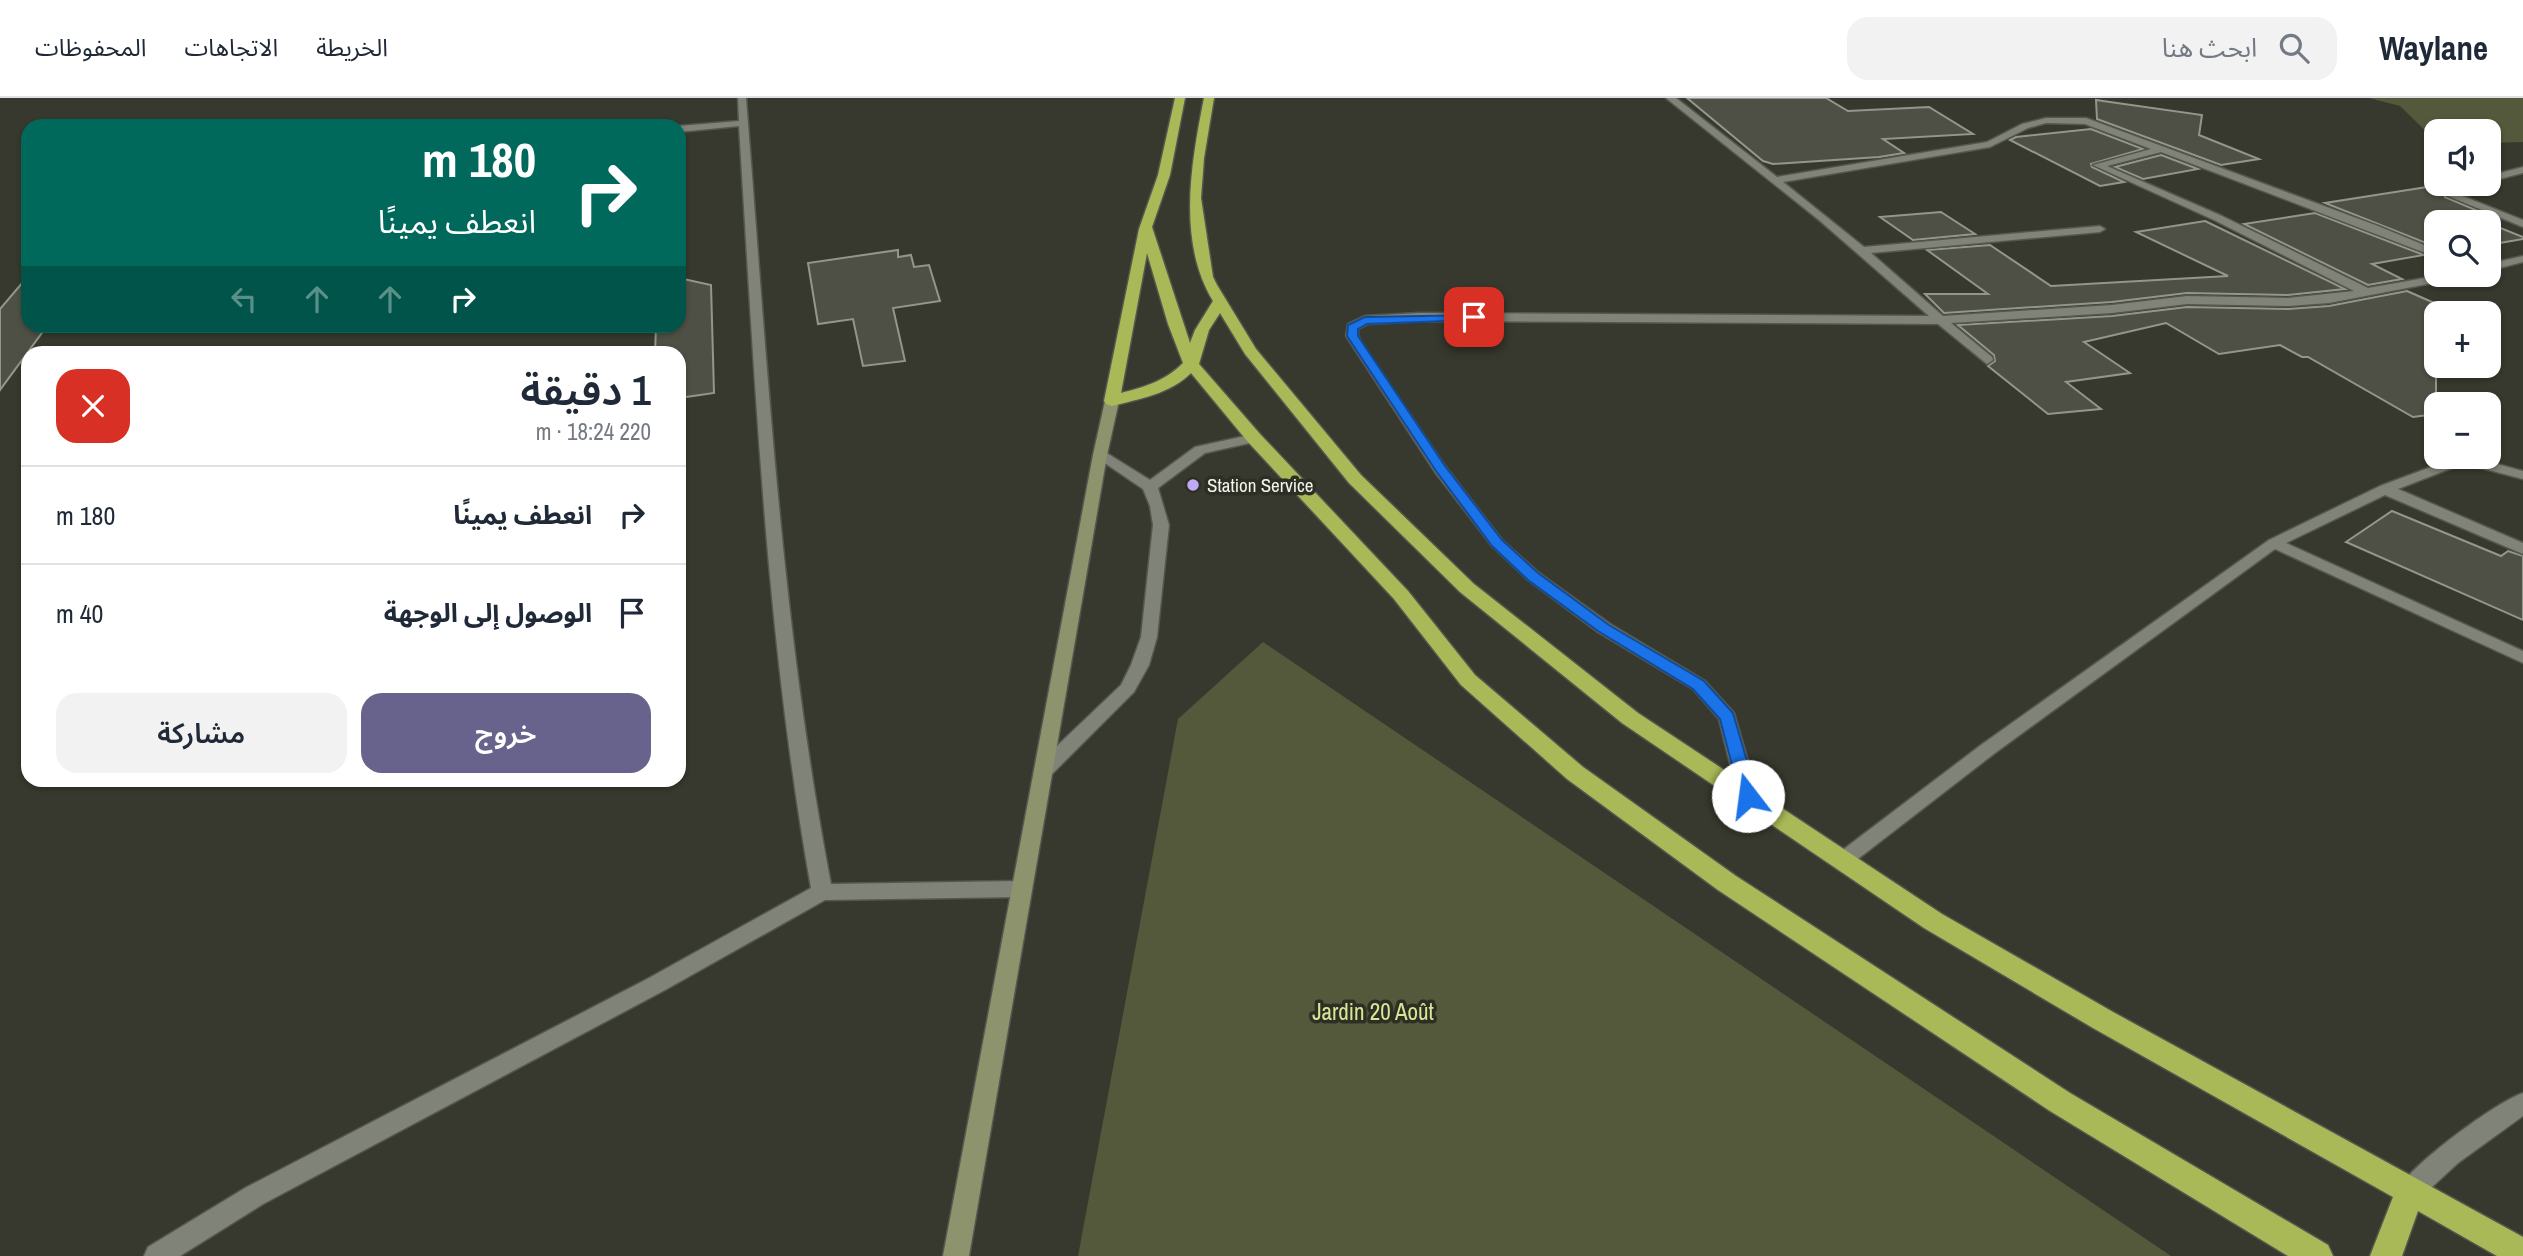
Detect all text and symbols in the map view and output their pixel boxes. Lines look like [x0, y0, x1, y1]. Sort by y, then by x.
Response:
search box [1847, 17, 2337, 80]
text: Waylane [2379, 26, 2488, 70]
icon: search [2275, 29, 2313, 67]
text: ابحث هنا [2162, 30, 2257, 65]
text: المحفوظات [35, 31, 146, 63]
text: الاتجاهات [184, 31, 278, 63]
text: الخريطة [316, 31, 388, 63]
map controls [2424, 119, 2501, 469]
button: sound [2424, 119, 2501, 196]
text: 180 m [422, 126, 536, 192]
icon: right [560, 147, 651, 238]
text: انعطف يمينًا [378, 200, 536, 243]
button: search [2424, 210, 2501, 287]
icon: left [225, 280, 263, 318]
icon: ahead [298, 280, 336, 318]
icon: ahead [371, 280, 409, 318]
icon: right [444, 280, 482, 318]
pin [1444, 287, 1504, 347]
icon: arrive [1455, 298, 1493, 336]
button: + [2424, 301, 2501, 378]
text: 1 دقيقة [520, 362, 651, 418]
button: close [56, 369, 130, 443]
button: − [2424, 392, 2501, 469]
text: 220 m · 18:24 [536, 416, 651, 447]
place label: Station Service [1207, 472, 1314, 498]
marker: Station Service [1185, 477, 1201, 493]
icon: right [613, 496, 651, 534]
text: انعطف يمينًا [453, 497, 592, 532]
text: 180 m [56, 498, 115, 533]
icon: arrive [613, 594, 651, 632]
text: الوصول إلى الوجهة [384, 595, 592, 630]
text: 40 m [56, 596, 103, 631]
button: مشاركة [56, 693, 347, 773]
button: خروج [361, 693, 651, 773]
position arrow [1711, 759, 1785, 833]
park label: Jardin 20 Août [1312, 996, 1434, 1027]

